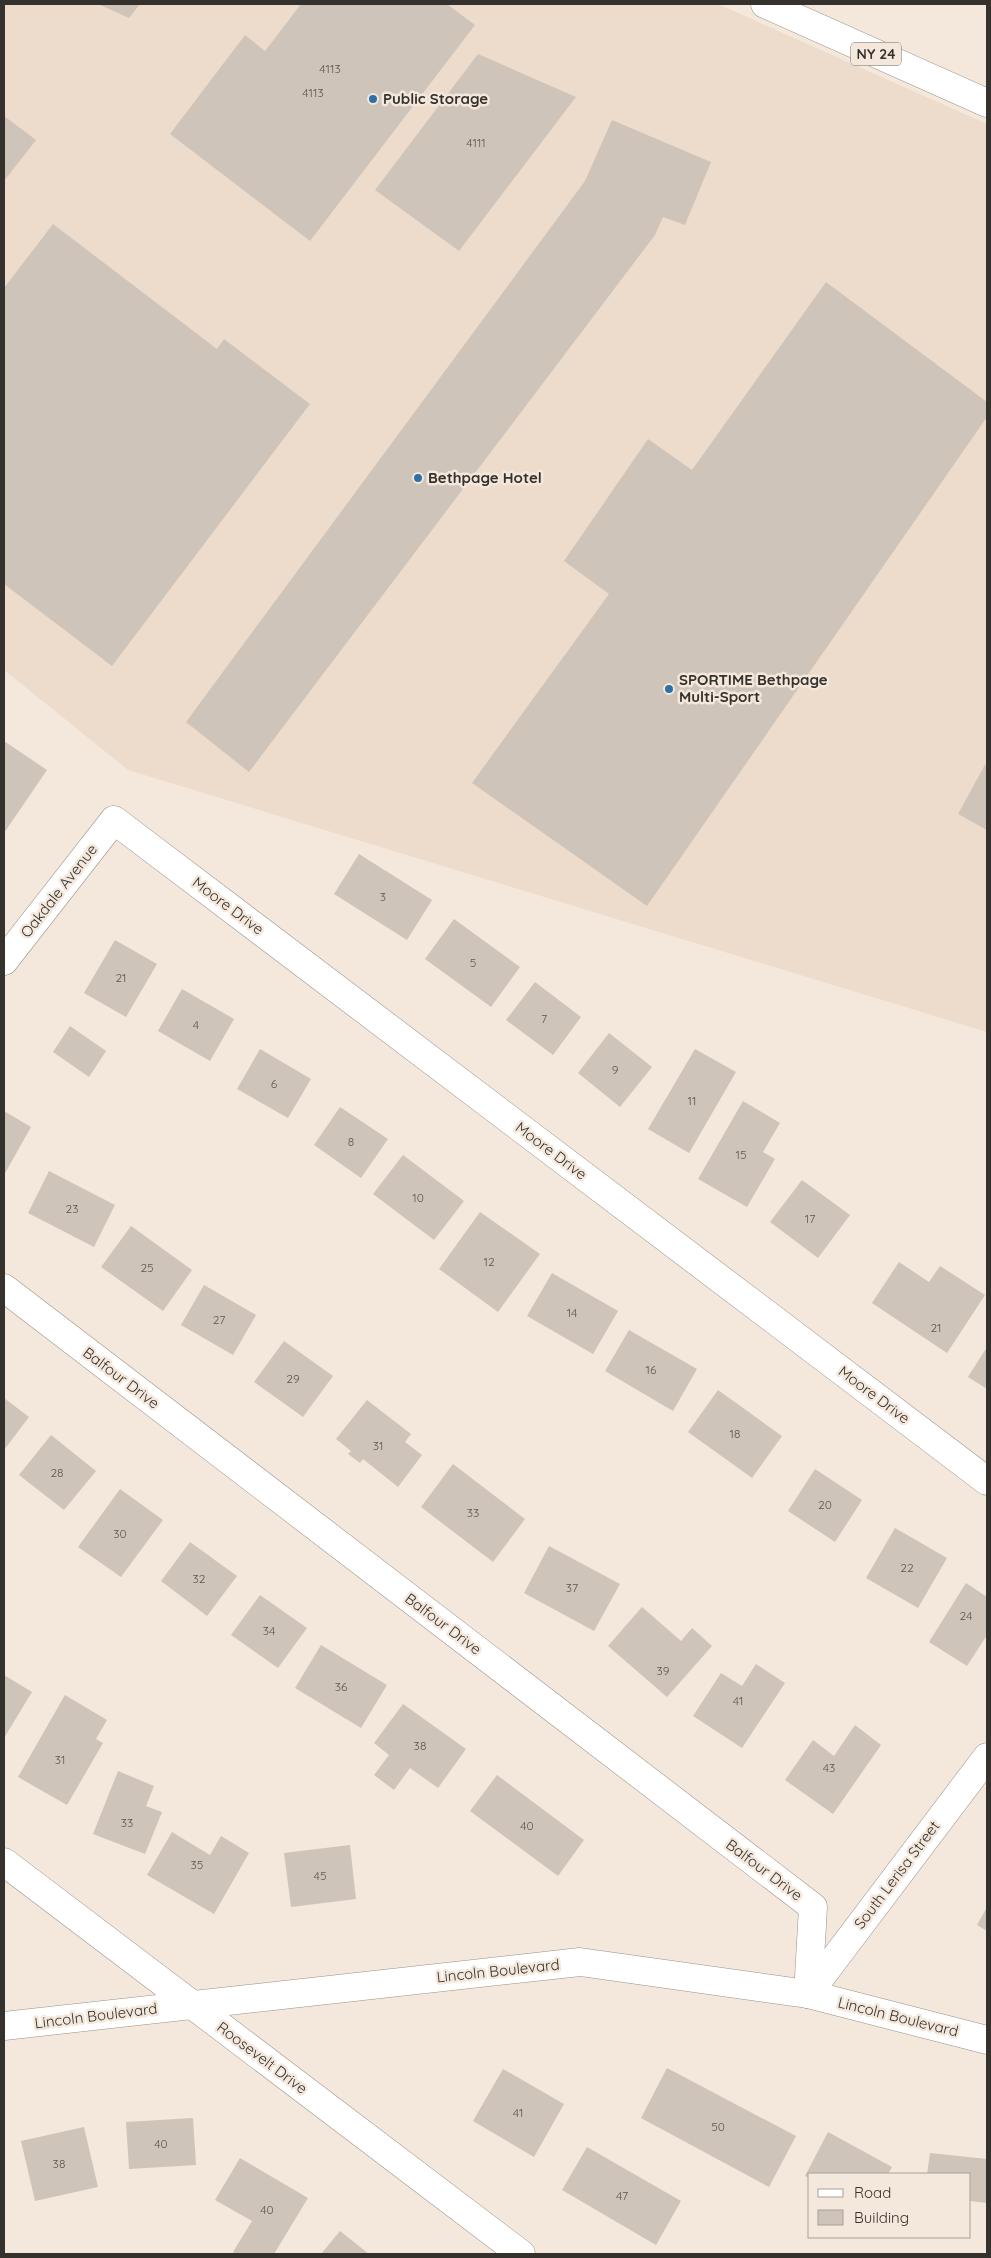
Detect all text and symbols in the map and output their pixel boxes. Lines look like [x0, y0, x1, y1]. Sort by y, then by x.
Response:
road number: NY 24 [851, 42, 901, 66]
house number: 4113 [319, 61, 341, 76]
house number: 4113 [302, 85, 324, 100]
place label: Public Storage [383, 89, 488, 108]
marker: Public Storage [367, 93, 379, 105]
house number: 4111 [466, 135, 486, 150]
place label: Bethpage Hotel [428, 468, 542, 487]
marker: Bethpage Hotel [412, 472, 424, 484]
place label: SPORTIME Bethpage Multi-Sport [679, 670, 828, 706]
marker: SPORTIME Bethpage Multi-Sport [663, 683, 675, 695]
street label: Oakdale Avenue [16, 840, 101, 941]
street label: Moore Drive [189, 873, 268, 939]
house number: 3 [380, 889, 386, 904]
house number: 5 [470, 955, 476, 970]
house number: 21 [115, 970, 127, 985]
house number: 7 [541, 1011, 547, 1026]
house number: 4 [193, 1017, 199, 1032]
house number: 9 [612, 1062, 619, 1077]
house number: 6 [271, 1076, 278, 1091]
house number: 11 [688, 1093, 696, 1108]
street label: Moore Drive [512, 1118, 591, 1184]
house number: 8 [348, 1134, 354, 1149]
house number: 15 [736, 1147, 746, 1162]
house number: 10 [412, 1190, 424, 1205]
house number: 23 [66, 1201, 78, 1216]
house number: 17 [805, 1211, 815, 1226]
house number: 12 [483, 1254, 495, 1269]
house number: 25 [140, 1260, 154, 1275]
house number: 14 [567, 1305, 577, 1320]
house number: 27 [213, 1312, 225, 1327]
house number: 21 [930, 1320, 942, 1335]
street label: Balfour Drive [79, 1343, 163, 1412]
house number: 16 [646, 1362, 657, 1377]
street label: Moore Drive [835, 1362, 914, 1428]
house number: 29 [286, 1371, 300, 1386]
house number: 18 [730, 1426, 740, 1441]
house number: 31 [373, 1438, 383, 1453]
house number: 28 [50, 1465, 64, 1480]
house number: 20 [818, 1497, 832, 1512]
house number: 33 [467, 1505, 479, 1520]
house number: 30 [113, 1526, 127, 1541]
house number: 22 [900, 1560, 914, 1575]
house number: 32 [193, 1571, 206, 1586]
house number: 37 [566, 1580, 578, 1595]
street label: Balfour Drive [401, 1589, 485, 1658]
house number: 24 [960, 1608, 972, 1623]
house number: 34 [263, 1623, 275, 1638]
house number: 39 [657, 1663, 670, 1678]
house number: 36 [335, 1679, 348, 1694]
house number: 41 [733, 1693, 743, 1708]
house number: 38 [414, 1738, 426, 1753]
house number: 31 [55, 1752, 65, 1767]
house number: 43 [823, 1760, 835, 1775]
house number: 33 [121, 1815, 133, 1830]
street label: South Lerisa Street [850, 1817, 943, 1933]
house number: 40 [520, 1818, 534, 1833]
street label: Balfour Drive [722, 1835, 806, 1904]
house number: 35 [191, 1857, 203, 1872]
house number: 45 [314, 1868, 326, 1883]
street label: Lincoln Boulevard [436, 1955, 560, 1986]
street label: Lincoln Boulevard [836, 1992, 960, 2041]
street label: Lincoln Boulevard [33, 1999, 158, 2032]
street label: Roosevelt Drive [213, 2017, 311, 2098]
house number: 41 [513, 2105, 523, 2120]
house number: 50 [711, 2119, 725, 2134]
house number: 40 [154, 2136, 168, 2151]
house number: 38 [53, 2156, 65, 2171]
legend [808, 2173, 971, 2238]
text: Road [854, 2183, 891, 2202]
house number: 47 [616, 2188, 628, 2203]
house number: 40 [260, 2202, 274, 2217]
text: Building [854, 2208, 909, 2227]

